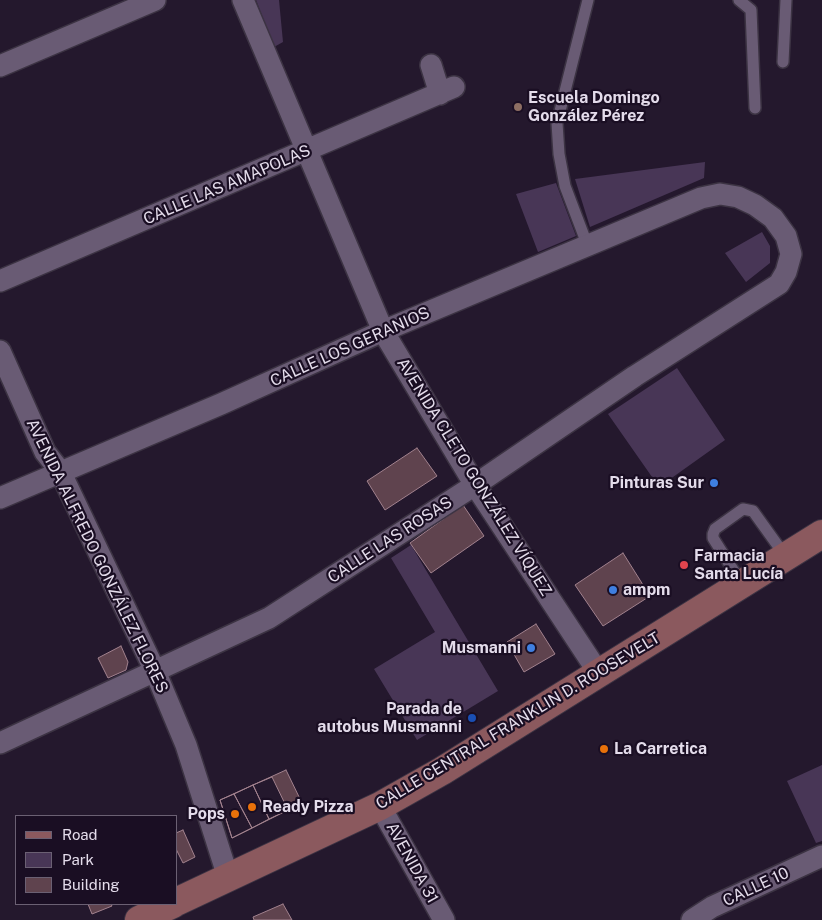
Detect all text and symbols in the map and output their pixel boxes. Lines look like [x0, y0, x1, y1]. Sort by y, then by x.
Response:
place label: Escuela Domingo González Pérez [528, 88, 660, 126]
marker: Escuela Domingo González Pérez [512, 101, 524, 113]
street label: CALLE LAS AMAPOLAS [140, 141, 314, 229]
street label: CALLE LOS GERANIOS [267, 303, 433, 391]
street label: AVENIDA CLETO GONZÁLEZ VÍQUEZ [392, 354, 556, 600]
street label: AVENIDA ALFREDO GONZÁLEZ FLORES [22, 416, 172, 696]
place label: Pinturas Sur [609, 473, 704, 493]
marker: Pinturas Sur [708, 477, 720, 489]
street label: CALLE LAS ROSAS [324, 493, 456, 587]
place label: Farmacia Santa Lucía [694, 546, 783, 584]
marker: Farmacia Santa Lucía [678, 559, 690, 571]
place label: ampm [623, 580, 670, 600]
marker: ampm [607, 584, 619, 596]
street label: CALLE CENTRAL FRANKLIN D. ROOSEVELT [373, 628, 663, 814]
place label: Musmanni [442, 638, 521, 658]
marker: Musmanni [525, 642, 537, 654]
place label: Parada de autobus Musmanni [317, 699, 462, 737]
marker: Parada de autobus Musmanni [466, 712, 478, 724]
place label: La Carretica [614, 739, 707, 759]
marker: La Carretica [598, 743, 610, 755]
place label: Ready Pizza [262, 797, 354, 817]
marker: Ready Pizza [246, 801, 258, 813]
place label: Pops [188, 804, 225, 824]
marker: Pops [229, 808, 241, 820]
legend [15, 815, 178, 905]
street label: AVENIDA 31 [382, 819, 442, 907]
text: Road [62, 826, 98, 843]
text: Park [62, 851, 94, 868]
street label: CALLE 10 [720, 863, 792, 911]
text: Building [62, 876, 120, 893]

